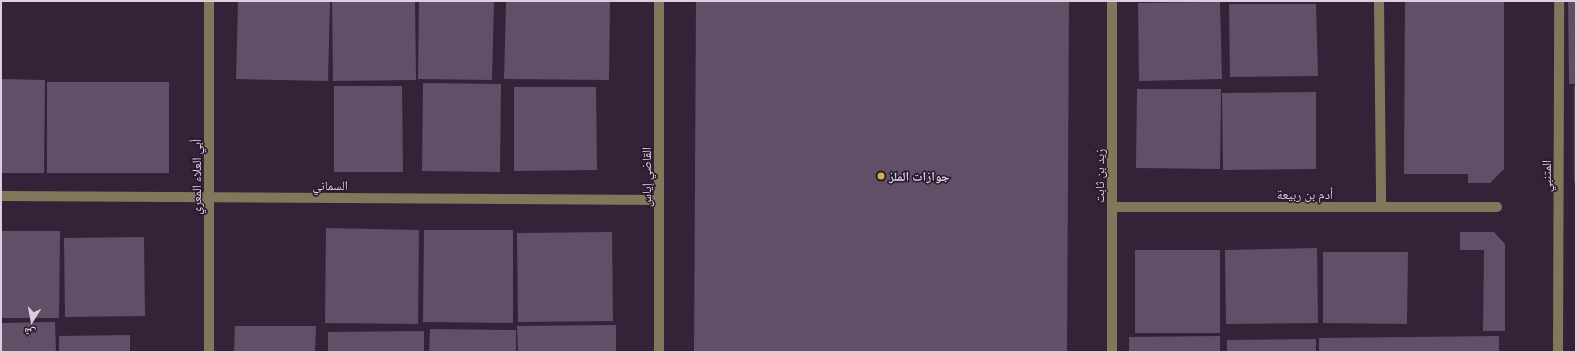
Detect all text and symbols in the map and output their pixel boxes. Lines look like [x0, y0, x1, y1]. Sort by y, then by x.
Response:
street label: أبي العلاء المعري [188, 139, 204, 215]
street label: القاضي إياس [638, 147, 654, 207]
street label: زيد بن ثابت [1091, 149, 1107, 203]
street label: المتنبي [1538, 160, 1554, 192]
place label: جوازات الملز [889, 168, 950, 184]
marker: جوازات الملز [876, 171, 886, 181]
street label: السماني [312, 177, 348, 193]
street label: أدم بن ربيعة [1277, 186, 1333, 202]
north arrow [12, 301, 52, 341]
text: ش [23, 325, 37, 341]

